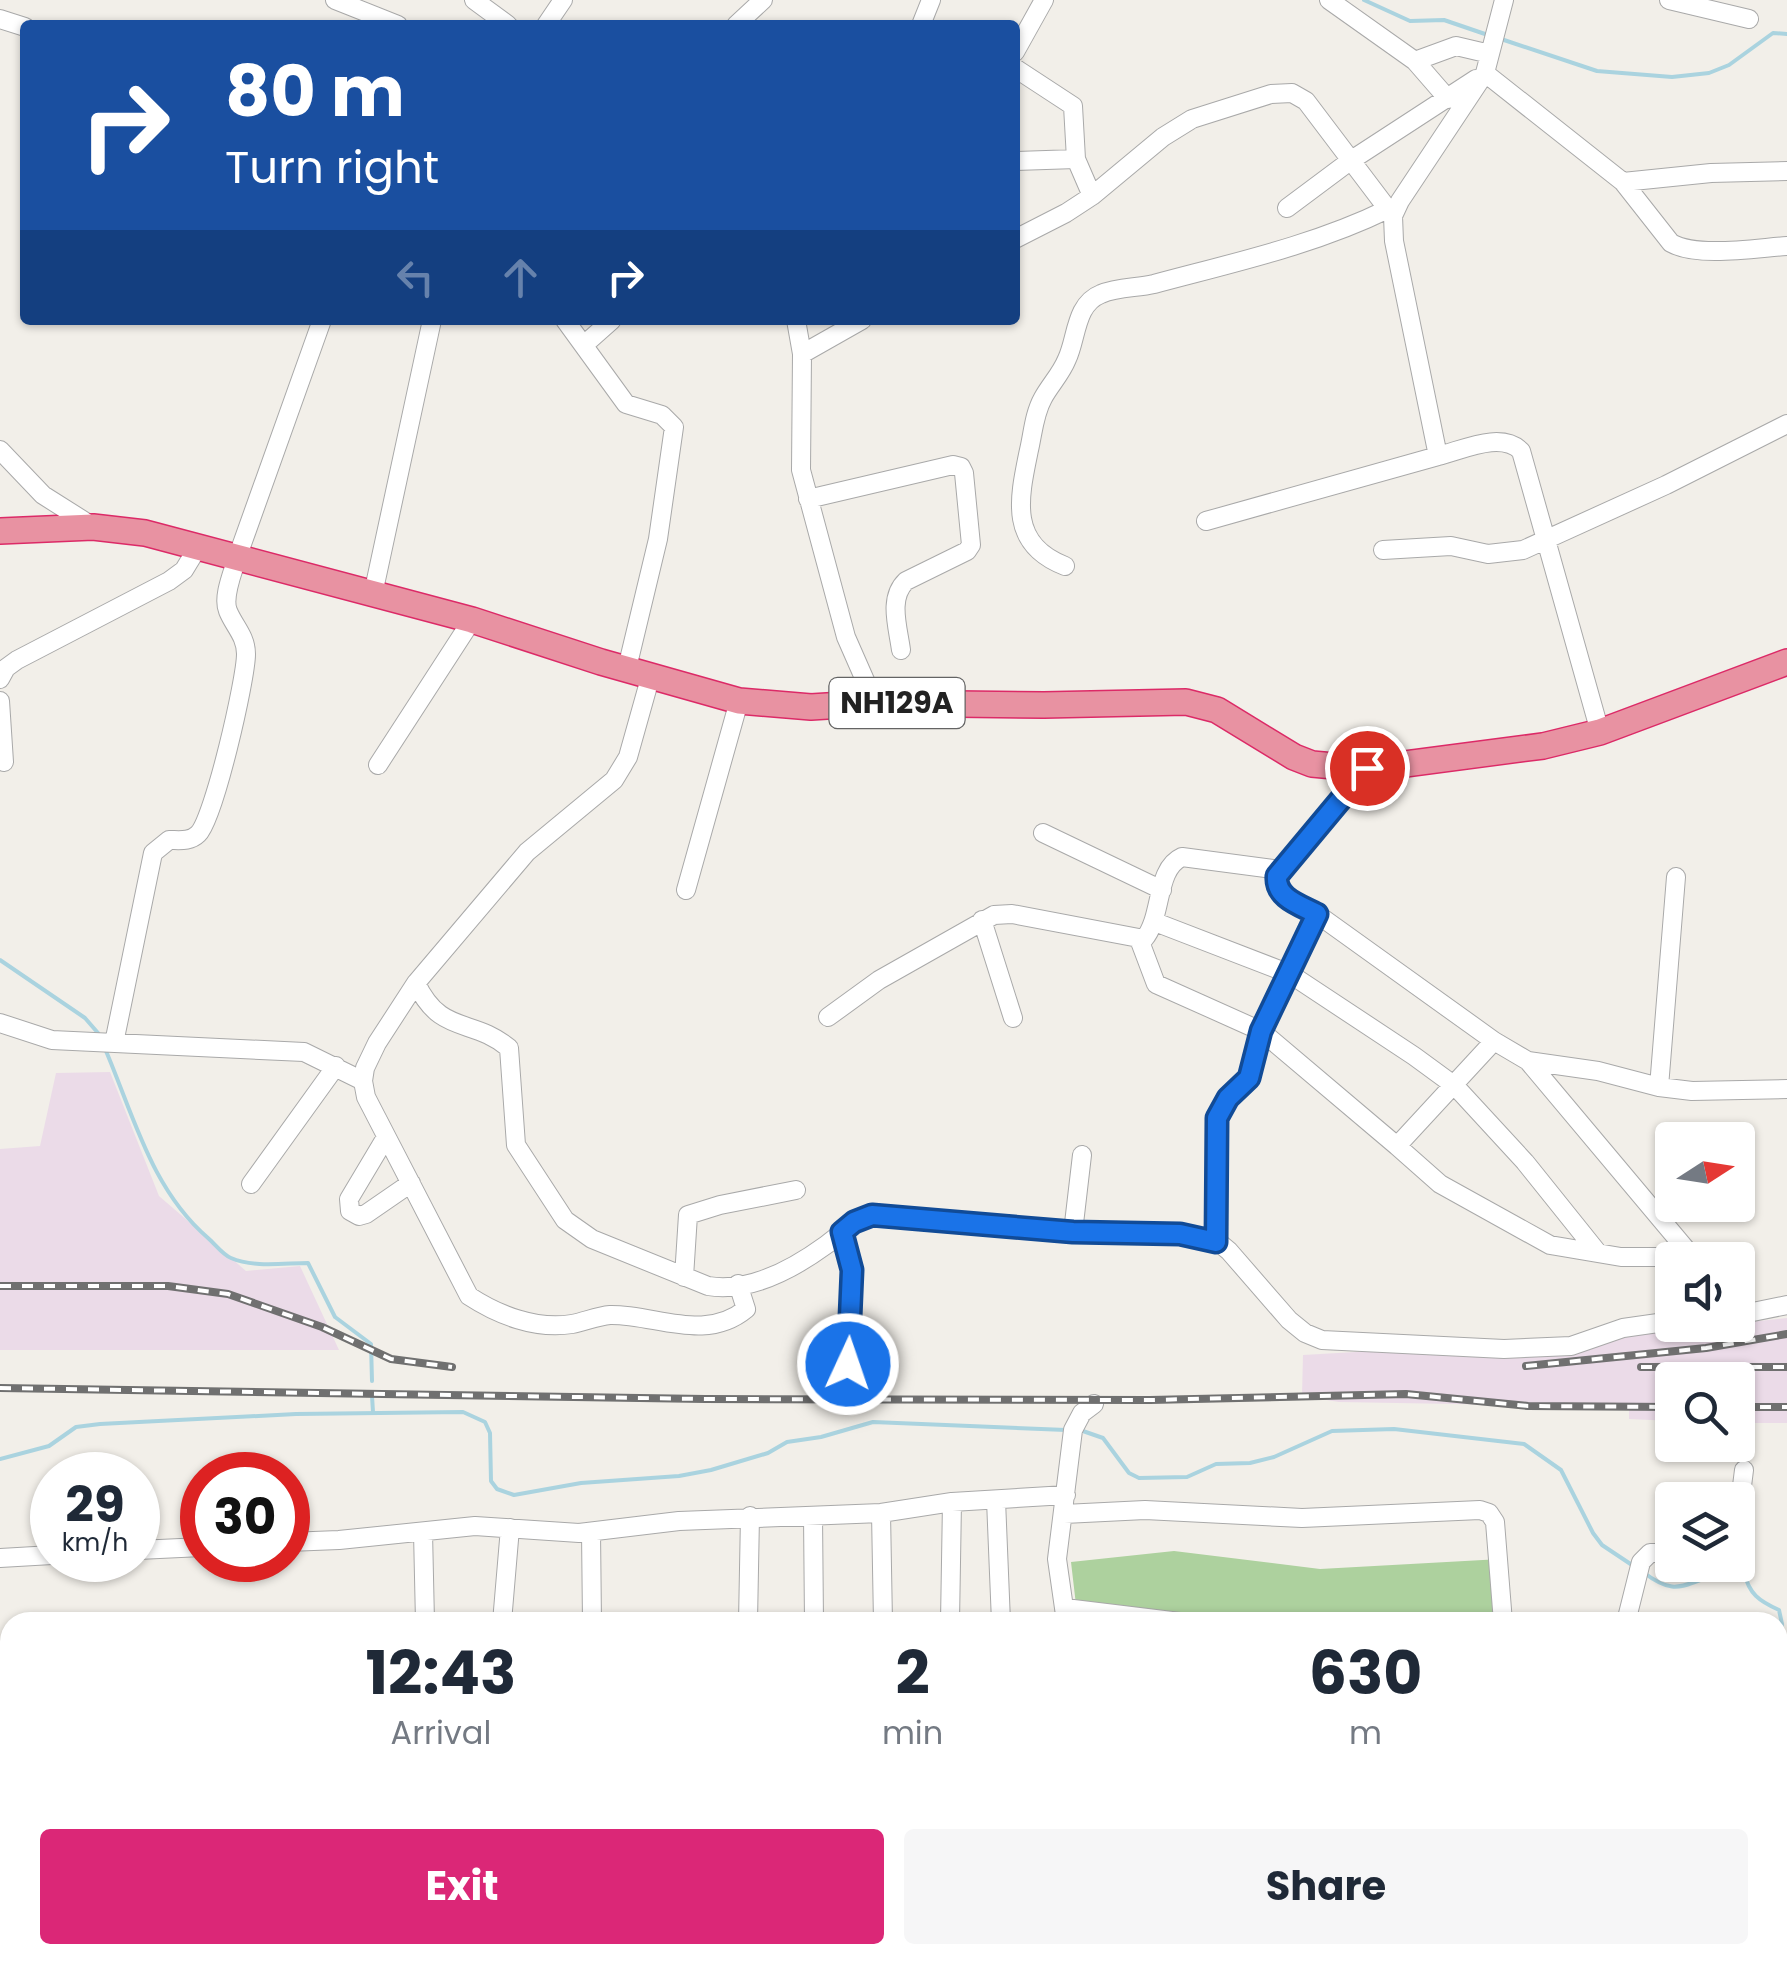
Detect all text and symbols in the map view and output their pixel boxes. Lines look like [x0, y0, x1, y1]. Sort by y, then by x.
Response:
text: 80 m [225, 42, 405, 141]
icon: right [60, 60, 190, 190]
text: Turn right [225, 136, 439, 199]
icon: left [388, 250, 443, 305]
icon: ahead [493, 250, 548, 305]
icon: right [598, 250, 653, 305]
road number: NH129A [830, 678, 964, 728]
pin [1325, 726, 1410, 811]
icon: arrive [1340, 741, 1395, 796]
north arrow [1655, 1122, 1755, 1222]
map controls [1655, 1122, 1755, 1582]
button: sound [1655, 1242, 1755, 1342]
position arrow [796, 1312, 900, 1416]
button: search [1655, 1362, 1755, 1462]
speed limit sign: 30 [180, 1452, 310, 1582]
text: 29 [65, 1469, 125, 1540]
button: layers [1655, 1482, 1755, 1582]
text: km/h [62, 1525, 128, 1560]
text: 12:43 [366, 1631, 516, 1715]
text: 2 [895, 1631, 930, 1715]
text: 630 [1309, 1631, 1422, 1715]
text: Arrival [391, 1710, 491, 1755]
text: min [882, 1710, 943, 1755]
text: m [1349, 1710, 1382, 1755]
button: Exit [40, 1829, 884, 1944]
button: Share [904, 1829, 1748, 1944]

